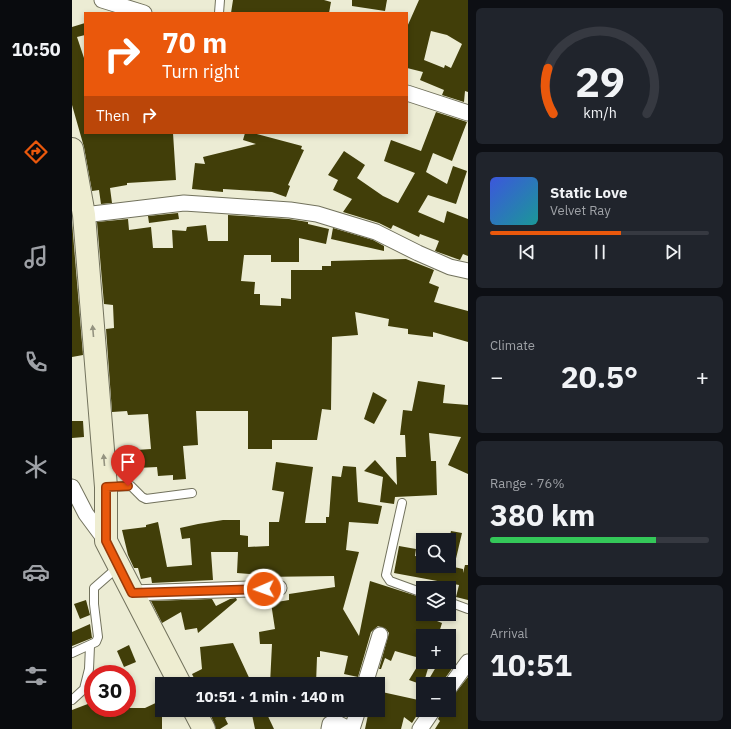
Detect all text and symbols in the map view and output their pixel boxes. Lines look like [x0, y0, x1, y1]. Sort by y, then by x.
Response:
text: 70 m [162, 24, 227, 61]
icon: right [96, 28, 148, 80]
text: 10:50 [11, 38, 61, 61]
text: 29 [575, 54, 624, 108]
text: Turn right [162, 60, 240, 83]
text: km/h [583, 103, 616, 122]
icon: right [138, 104, 160, 126]
text: Then [96, 106, 130, 125]
icon: directions [22, 138, 50, 166]
text: Static Love [550, 183, 627, 202]
text: Velvet Ray [550, 202, 611, 219]
icon: previous [516, 241, 538, 263]
icon: pause [589, 241, 611, 263]
icon: next [662, 241, 684, 263]
icon: music [22, 243, 50, 271]
one-way arrow [89, 325, 96, 337]
text: Climate [490, 337, 535, 354]
icon: phone [22, 348, 50, 376]
text: 20.5° [561, 357, 638, 396]
text: − [490, 362, 503, 391]
text: + [696, 362, 709, 391]
pin [111, 445, 145, 486]
icon: arrive [117, 451, 139, 473]
icon: climate [22, 453, 50, 481]
one-way arrow [100, 454, 107, 466]
text: Range · 76% [490, 475, 564, 492]
text: 380 km [490, 495, 595, 534]
map controls [416, 533, 456, 717]
button: search [416, 533, 456, 573]
icon: car [22, 558, 50, 586]
position arrow [243, 568, 285, 610]
button: layers [416, 581, 456, 621]
text: Arrival [490, 625, 528, 642]
button: + [416, 629, 456, 669]
text: 10:51 [490, 645, 572, 684]
icon: filters [22, 662, 50, 690]
speed limit sign: 30 [84, 665, 136, 717]
button: − [416, 677, 456, 717]
text: 10:51 · 1 min · 140 m [196, 687, 344, 706]

